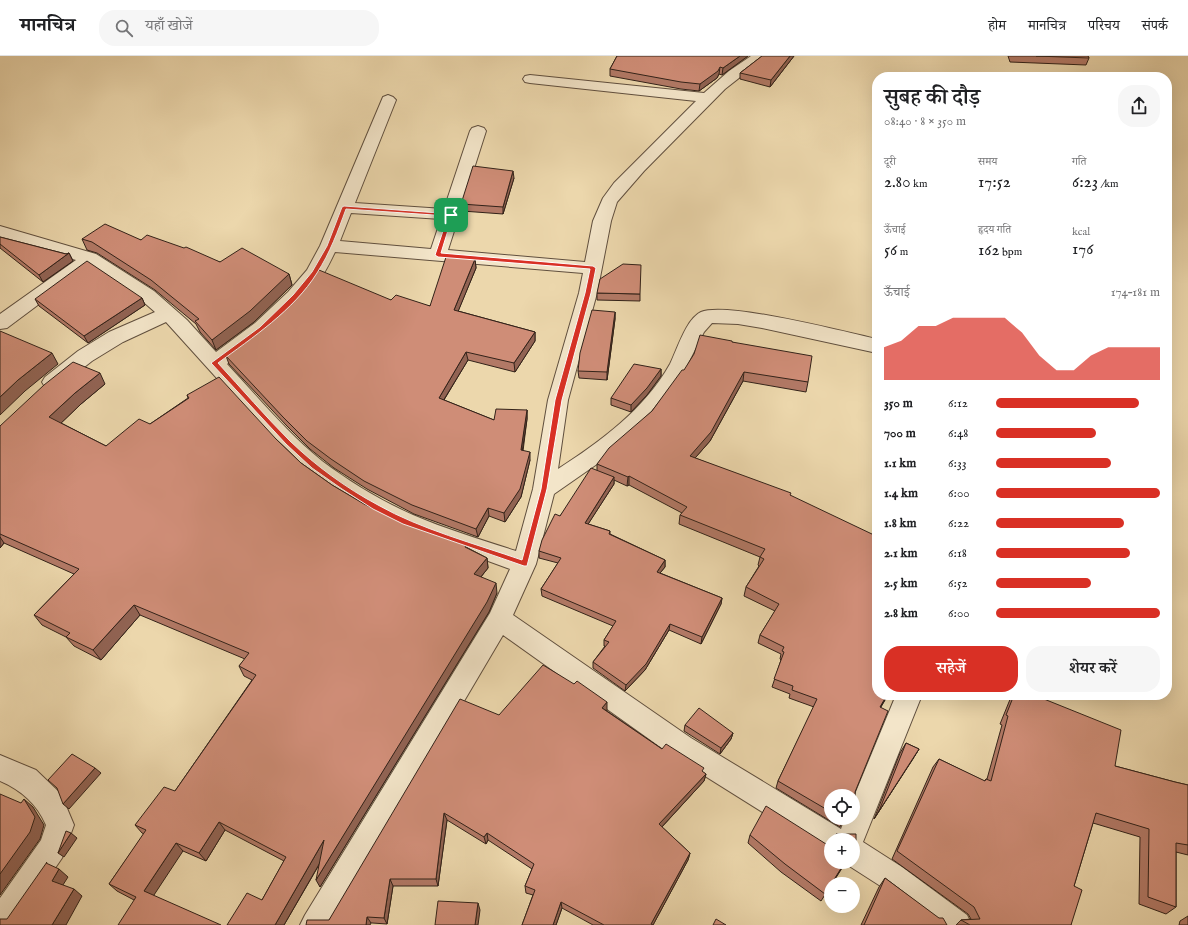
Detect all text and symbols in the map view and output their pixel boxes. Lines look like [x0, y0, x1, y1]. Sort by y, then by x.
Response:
search box [99, 10, 379, 46]
text: मानचित्र [20, 14, 75, 38]
text: यहाँ खोजें [145, 16, 193, 35]
icon: search [113, 17, 135, 39]
text: होम [988, 17, 1006, 35]
text: मानचित्र [1028, 17, 1066, 35]
text: परिचय [1088, 17, 1120, 35]
text: संपर्क [1142, 17, 1168, 35]
text: सुबह की दौड़ [884, 84, 980, 112]
button: share [1118, 85, 1160, 127]
text: 08:40 · 8 × 350 m [884, 113, 966, 130]
text: दूरी [884, 155, 896, 169]
text: समय [978, 155, 997, 169]
text: गति [1072, 155, 1086, 169]
text: 2.80 [884, 172, 911, 193]
text: 17:52 [978, 172, 1011, 193]
text: 6:23 [1072, 172, 1098, 193]
text: km [911, 177, 927, 191]
text: /km [1098, 177, 1119, 191]
pin [434, 198, 468, 232]
icon: arrive [440, 204, 462, 226]
text: ऊँचाई [884, 223, 906, 237]
text: हृदय गति [978, 223, 1011, 237]
text: kcal [1072, 225, 1090, 239]
text: 176 [1072, 239, 1093, 260]
text: 56 [884, 240, 897, 261]
text: 162 [978, 240, 999, 261]
text: m [897, 245, 908, 259]
text: bpm [999, 245, 1022, 259]
text: ऊँचाई [884, 284, 910, 301]
text: 174–181 m [1111, 284, 1160, 301]
text: 350 m [884, 395, 913, 412]
text: 6:12 [948, 395, 968, 412]
text: 700 m [884, 425, 916, 442]
text: 6:48 [948, 425, 968, 442]
text: 1.1 km [884, 455, 916, 472]
text: 6:33 [948, 455, 967, 472]
text: 1.4 km [884, 485, 918, 502]
text: 6:00 [948, 485, 970, 502]
text: 1.8 km [884, 515, 917, 532]
text: 6:22 [948, 515, 969, 532]
text: 2.1 km [884, 545, 918, 562]
text: 6:18 [948, 545, 967, 562]
text: 2.5 km [884, 575, 917, 592]
text: 6:52 [948, 575, 968, 592]
text: 2.8 km [884, 605, 918, 622]
text: 6:00 [948, 605, 970, 622]
button: सहेजें [884, 646, 1018, 692]
button: शेयर करें [1026, 646, 1160, 692]
map controls [824, 789, 860, 913]
button: locate [824, 789, 860, 825]
button: + [824, 833, 860, 869]
button: − [824, 877, 860, 913]

